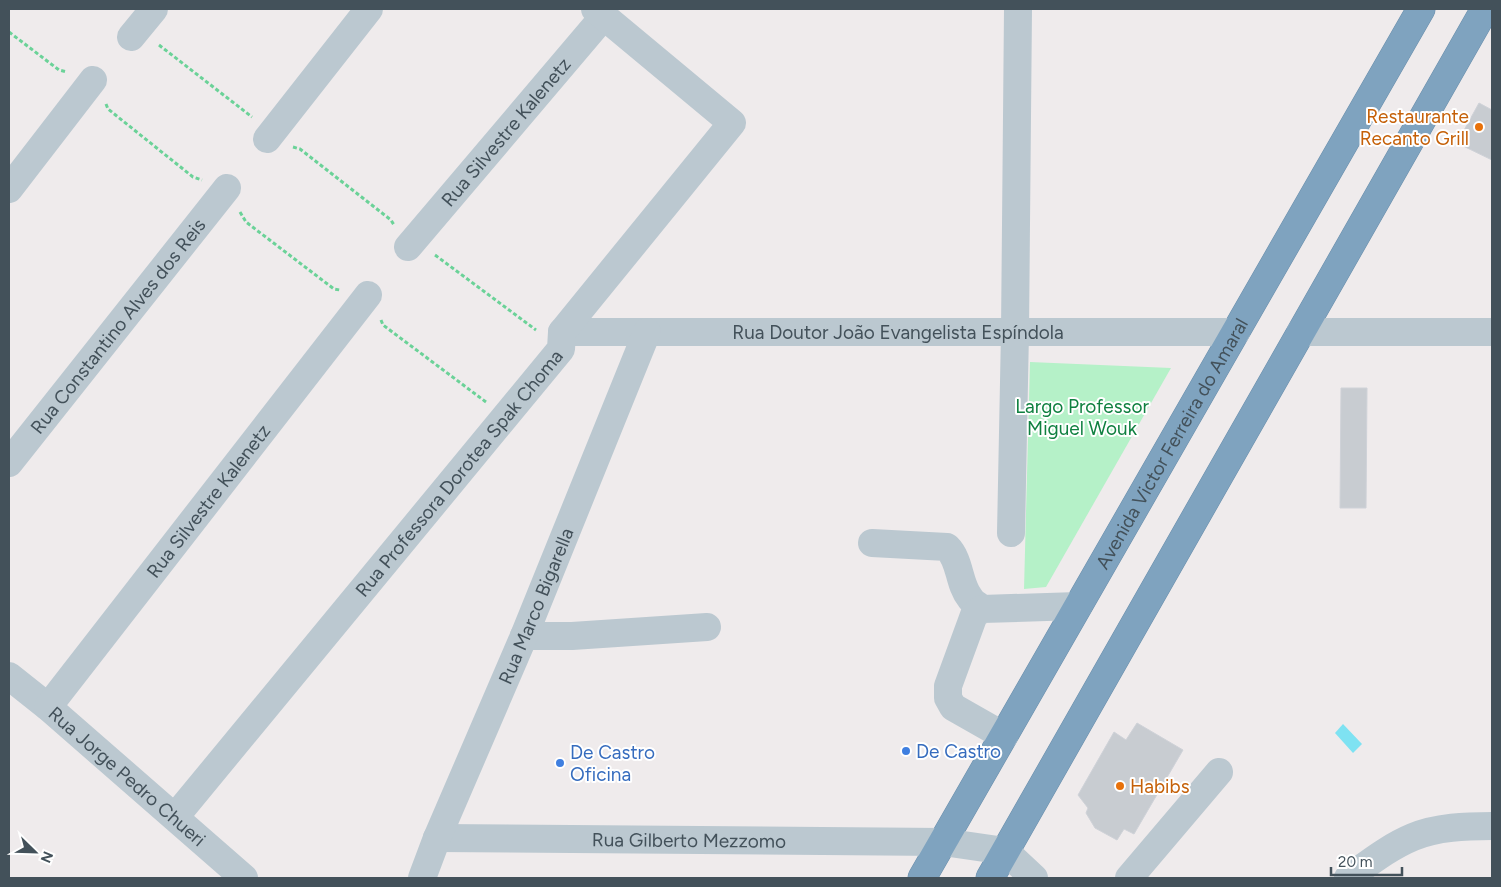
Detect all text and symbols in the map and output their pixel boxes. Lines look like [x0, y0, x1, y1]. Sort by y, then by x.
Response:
street label: Rua Silvestre Kalenetz [436, 53, 575, 211]
place label: Restaurante Recanto Grill [1360, 105, 1469, 150]
marker: Restaurante Recanto Grill [1473, 121, 1485, 133]
street label: Rua Constantino Alves dos Reis [25, 213, 210, 438]
street label: Avenida Victor Ferreira do Amaral [1090, 314, 1253, 573]
street label: Rua Doutor João Evangelista Espíndola [732, 321, 1064, 344]
street label: Rua Professora Dorotea Spak Choma [350, 345, 567, 601]
park label: Largo Professor Miguel Wouk [1015, 395, 1149, 440]
street label: Rua Silvestre Kalenetz [141, 420, 275, 582]
street label: Rua Marco Bigarella [493, 524, 578, 688]
street label: Rua Jorge Pedro Chueri [44, 701, 211, 851]
place label: De Castro [916, 740, 1001, 763]
place label: De Castro Oficina [570, 741, 655, 786]
marker: De Castro [900, 745, 912, 757]
marker: De Castro Oficina [554, 757, 566, 769]
place label: Habibs [1130, 775, 1190, 798]
marker: Habibs [1114, 780, 1126, 792]
north arrow [10, 827, 60, 877]
street label: Rua Gilberto Mezzomo [592, 828, 786, 852]
scale bar [1331, 844, 1402, 876]
text: N [37, 849, 56, 865]
text: 20 m [1338, 853, 1372, 871]

